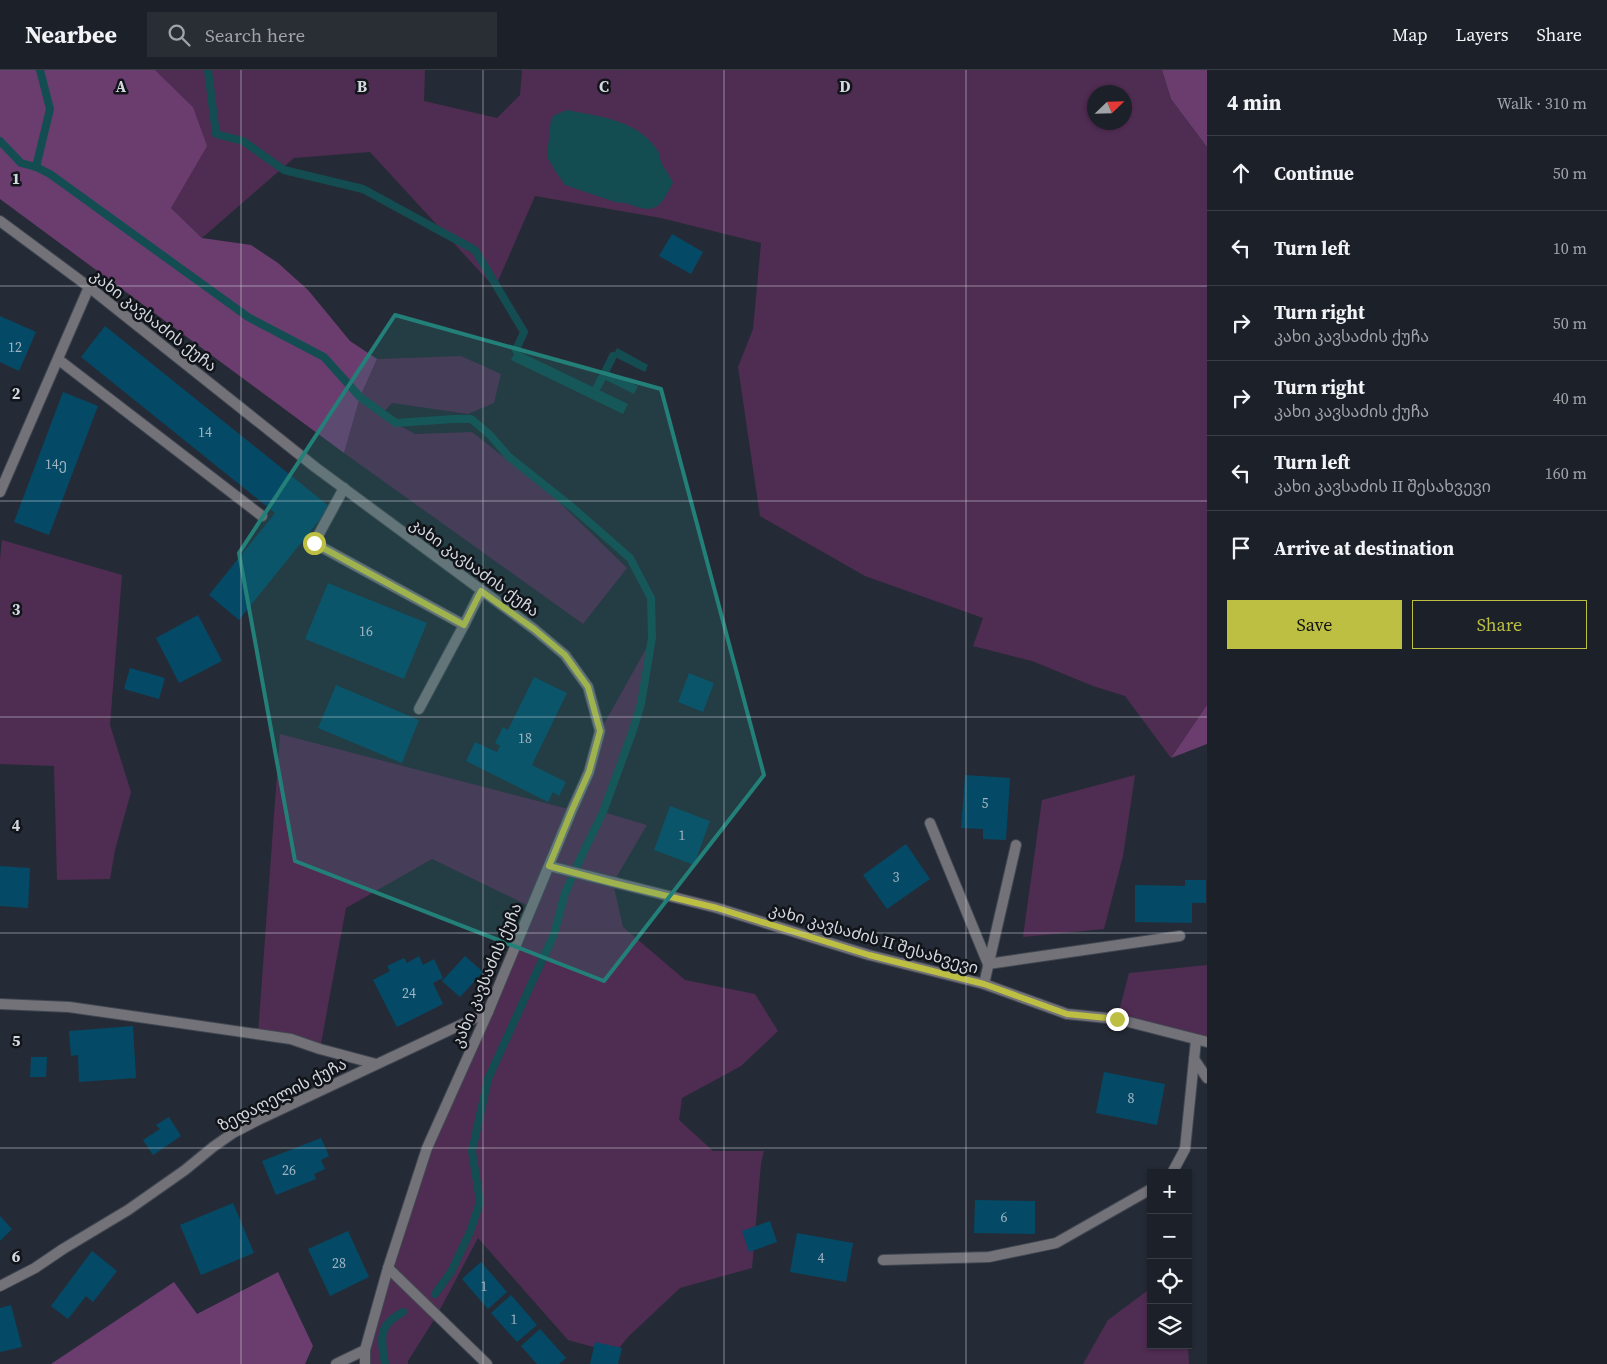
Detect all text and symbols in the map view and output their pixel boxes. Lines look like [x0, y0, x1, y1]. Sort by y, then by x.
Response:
search box [147, 12, 497, 57]
text: Nearbee [25, 18, 117, 51]
icon: search [165, 21, 193, 49]
text: Search here [205, 22, 305, 48]
text: Map [1392, 22, 1427, 47]
text: Layers [1455, 22, 1508, 47]
text: Share [1536, 22, 1582, 47]
text: A [116, 75, 127, 97]
text: B [357, 75, 368, 97]
text: C [599, 75, 609, 97]
text: D [839, 75, 851, 97]
north arrow [1087, 85, 1132, 130]
text: 4 min [1227, 88, 1282, 117]
text: Walk · 310 m [1497, 92, 1587, 114]
icon: ahead [1227, 159, 1255, 187]
text: Continue [1274, 160, 1354, 186]
text: 50 m [1553, 162, 1587, 184]
text: 1 [12, 167, 20, 189]
icon: left [1227, 234, 1255, 262]
text: Turn left [1274, 235, 1350, 261]
text: 10 m [1553, 237, 1587, 259]
street label: კახი კავსაძის ქუჩა [86, 264, 222, 376]
text: Turn right [1274, 299, 1365, 325]
icon: right [1227, 309, 1255, 337]
text: 50 m [1553, 312, 1587, 334]
text: კახი კავსაძის ქუჩა [1274, 325, 1429, 347]
house number: 12 [8, 337, 22, 357]
text: Turn right [1274, 374, 1365, 400]
text: 2 [12, 382, 21, 404]
icon: right [1227, 384, 1255, 412]
text: 40 m [1553, 387, 1587, 409]
text: კახი კავსაძის ქუჩა [1274, 400, 1429, 422]
house number: 14 [198, 422, 212, 442]
text: Turn left [1274, 449, 1350, 475]
house number: 14ე [45, 454, 67, 474]
icon: left [1227, 459, 1255, 487]
text: 160 m [1545, 462, 1587, 484]
text: კახი კავსაძის II შესახვევი [1274, 475, 1491, 497]
street label: კახი კავსაძის ქუჩა [406, 513, 544, 621]
route start [303, 532, 326, 555]
icon: arrive [1227, 534, 1255, 562]
text: Arrive at destination [1274, 535, 1454, 561]
text: 3 [12, 598, 21, 620]
button: Save [1227, 600, 1402, 649]
button: Share [1412, 600, 1587, 649]
house number: 16 [359, 621, 373, 641]
house number: 18 [518, 728, 532, 748]
house number: 5 [982, 793, 989, 813]
text: 4 [12, 814, 21, 836]
house number: 1 [679, 825, 686, 845]
house number: 3 [893, 867, 900, 887]
street label: კახი კავსაძის II შესახვევი [767, 898, 981, 978]
street label: კახი კავსაძის ქუჩა [446, 899, 526, 1051]
house number: 24 [402, 983, 416, 1003]
route end [1106, 1008, 1129, 1031]
text: 5 [12, 1029, 21, 1051]
street label: ზედაღელის ქუჩა [214, 1052, 350, 1136]
house number: 8 [1128, 1088, 1135, 1108]
house number: 26 [282, 1160, 296, 1180]
map controls [1147, 1169, 1192, 1349]
button: + [1147, 1169, 1192, 1214]
house number: 6 [1001, 1207, 1008, 1227]
button: − [1147, 1214, 1192, 1259]
text: 6 [12, 1245, 21, 1267]
house number: 4 [818, 1248, 825, 1268]
house number: 28 [332, 1253, 346, 1273]
button: locate [1147, 1259, 1192, 1304]
house number: 1 [481, 1276, 488, 1296]
button: layers [1147, 1304, 1192, 1349]
house number: 1 [511, 1309, 518, 1329]

